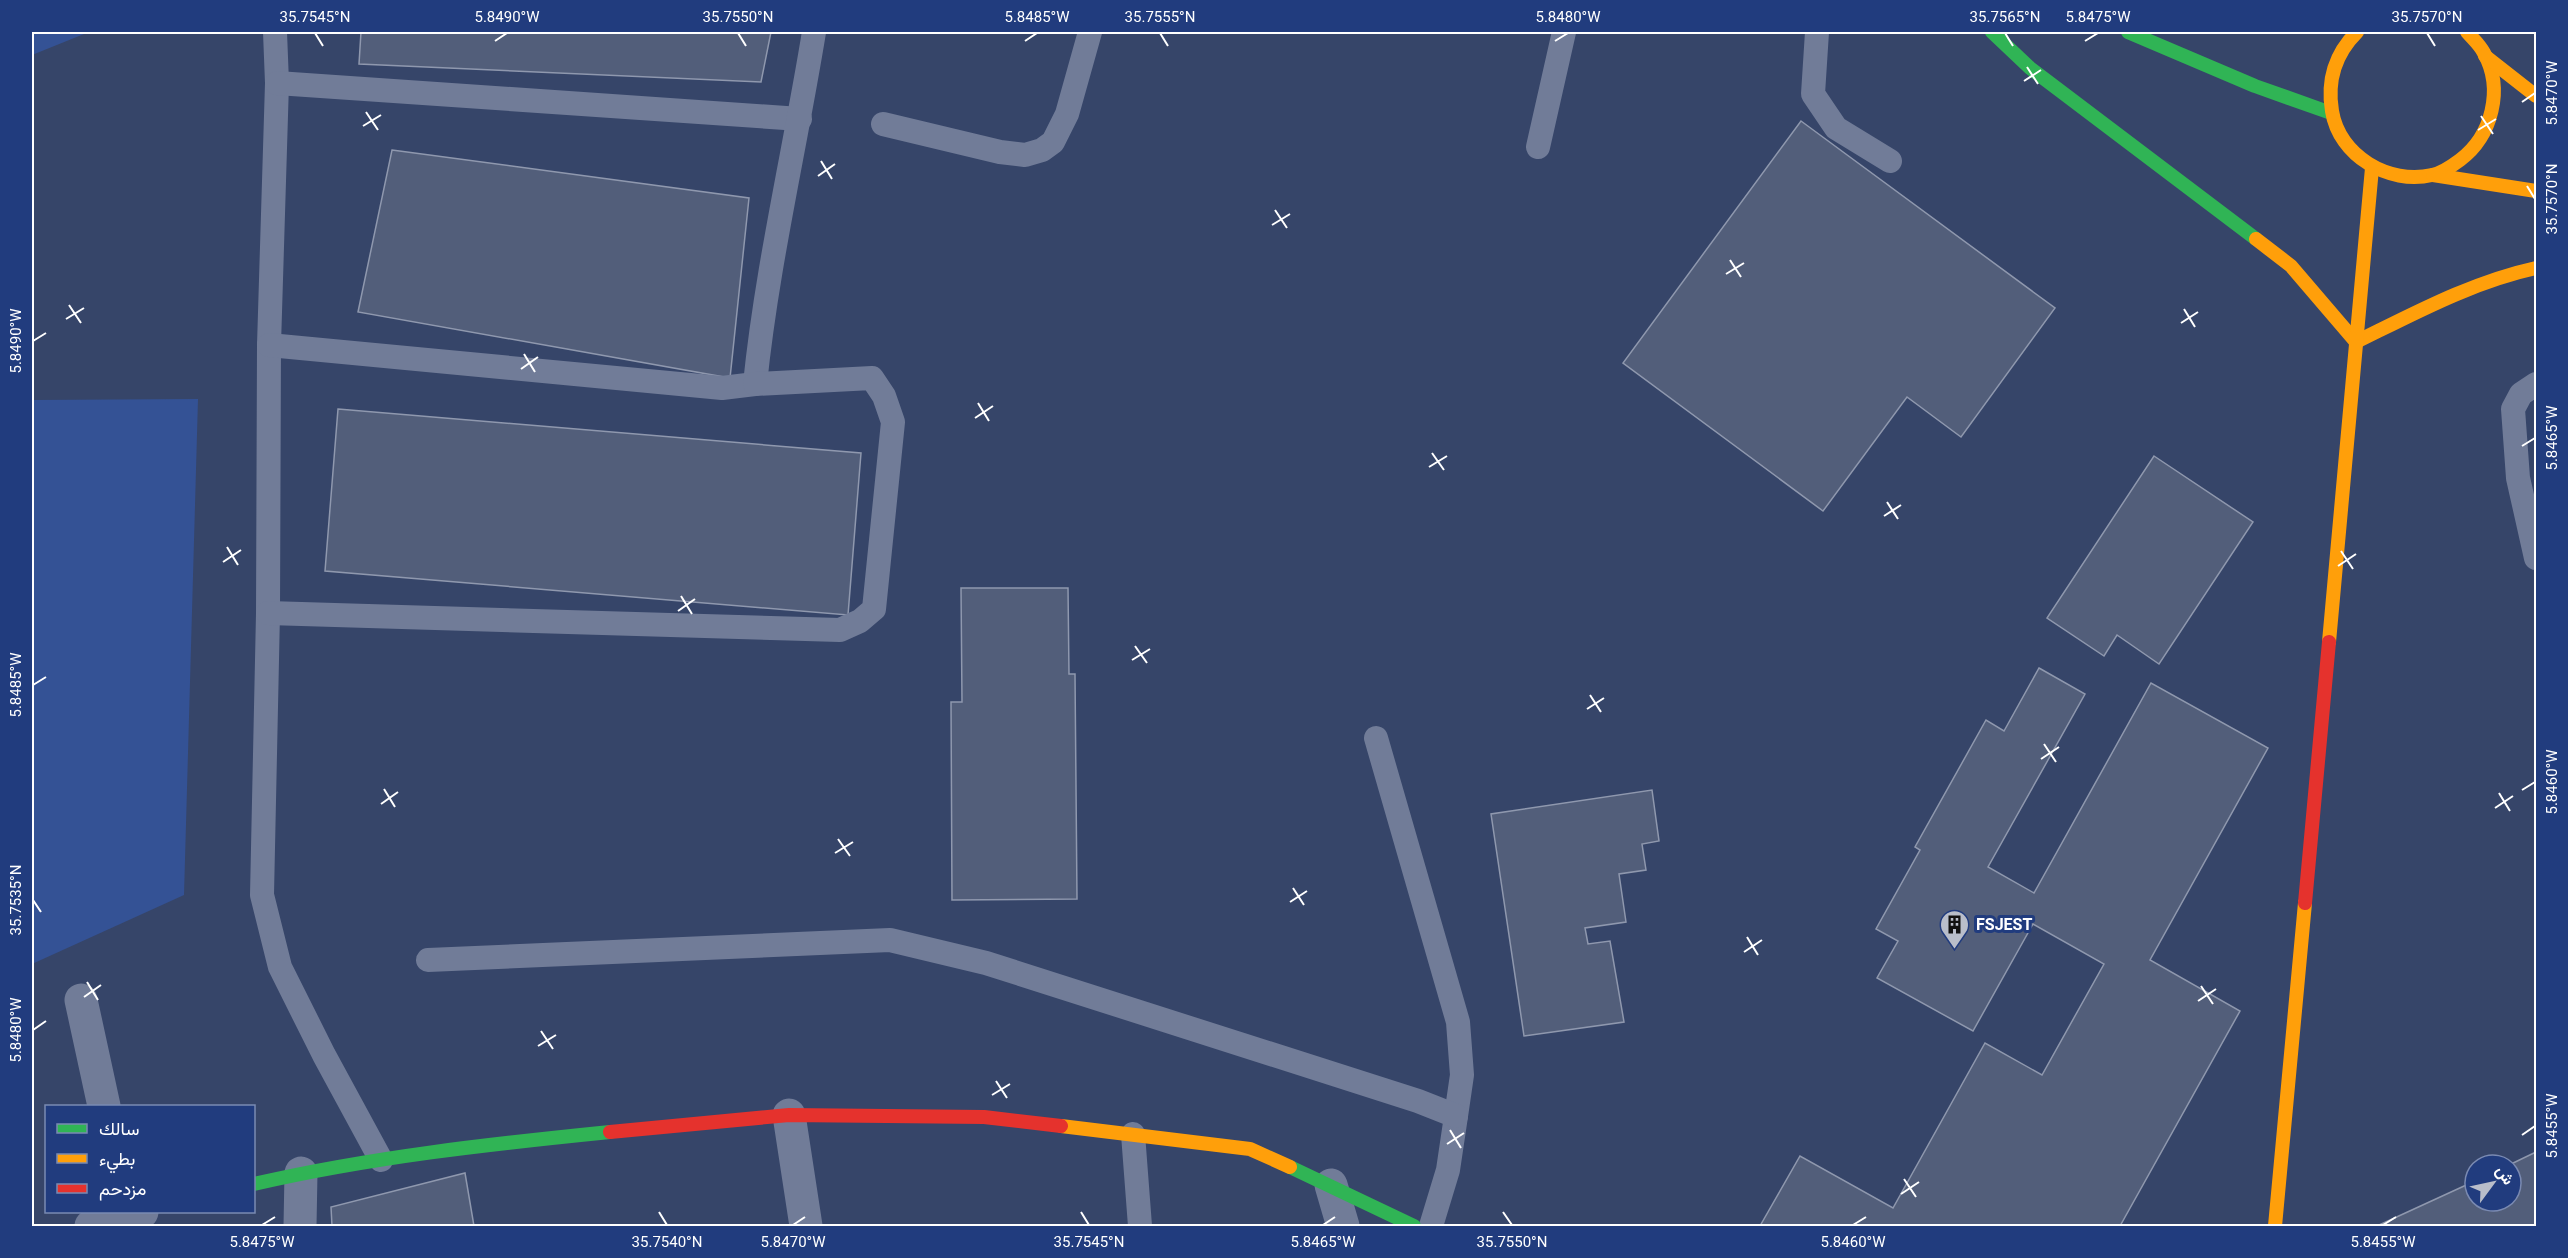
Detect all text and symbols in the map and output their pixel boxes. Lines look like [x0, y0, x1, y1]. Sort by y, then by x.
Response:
text: 35.7545°N [280, 8, 350, 26]
text: 5.8490°W [474, 8, 540, 26]
text: 35.7550°N [703, 8, 773, 26]
text: 5.8485°W [1004, 8, 1070, 26]
text: 35.7555°N [1125, 8, 1195, 26]
text: 5.8480°W [1535, 8, 1601, 26]
text: 35.7565°N [1970, 8, 2040, 26]
text: 5.8475°W [2065, 8, 2131, 26]
text: 35.7570°N [2392, 8, 2462, 26]
text: 5.8470°W [2543, 60, 2561, 126]
text: 35.7570°N [2543, 164, 2561, 234]
text: 5.8490°W [7, 308, 25, 374]
text: 5.8465°W [2543, 405, 2561, 471]
text: 5.8485°W [7, 652, 25, 718]
text: 5.8460°W [2543, 749, 2561, 815]
text: 35.7535°N [7, 865, 25, 935]
building icon: FSJEST [1939, 908, 1971, 950]
place label: FSJEST [1976, 915, 2032, 934]
text: 5.8480°W [7, 997, 25, 1063]
text: 5.8455°W [2543, 1093, 2561, 1159]
legend [45, 1105, 255, 1213]
text: سالك [99, 1118, 139, 1139]
text: بطيء [99, 1148, 135, 1174]
north arrow [2463, 1153, 2523, 1213]
text: ش [2492, 1162, 2518, 1188]
text: مزدحم [99, 1178, 146, 1201]
text: 5.8475°W [229, 1233, 295, 1251]
text: 35.7540°N [632, 1233, 702, 1251]
text: 5.8470°W [760, 1233, 826, 1251]
text: 35.7545°N [1054, 1233, 1124, 1251]
text: 5.8465°W [1290, 1233, 1356, 1251]
text: 35.7550°N [1477, 1233, 1547, 1251]
text: 5.8460°W [1820, 1233, 1886, 1251]
text: 5.8455°W [2350, 1233, 2416, 1251]

